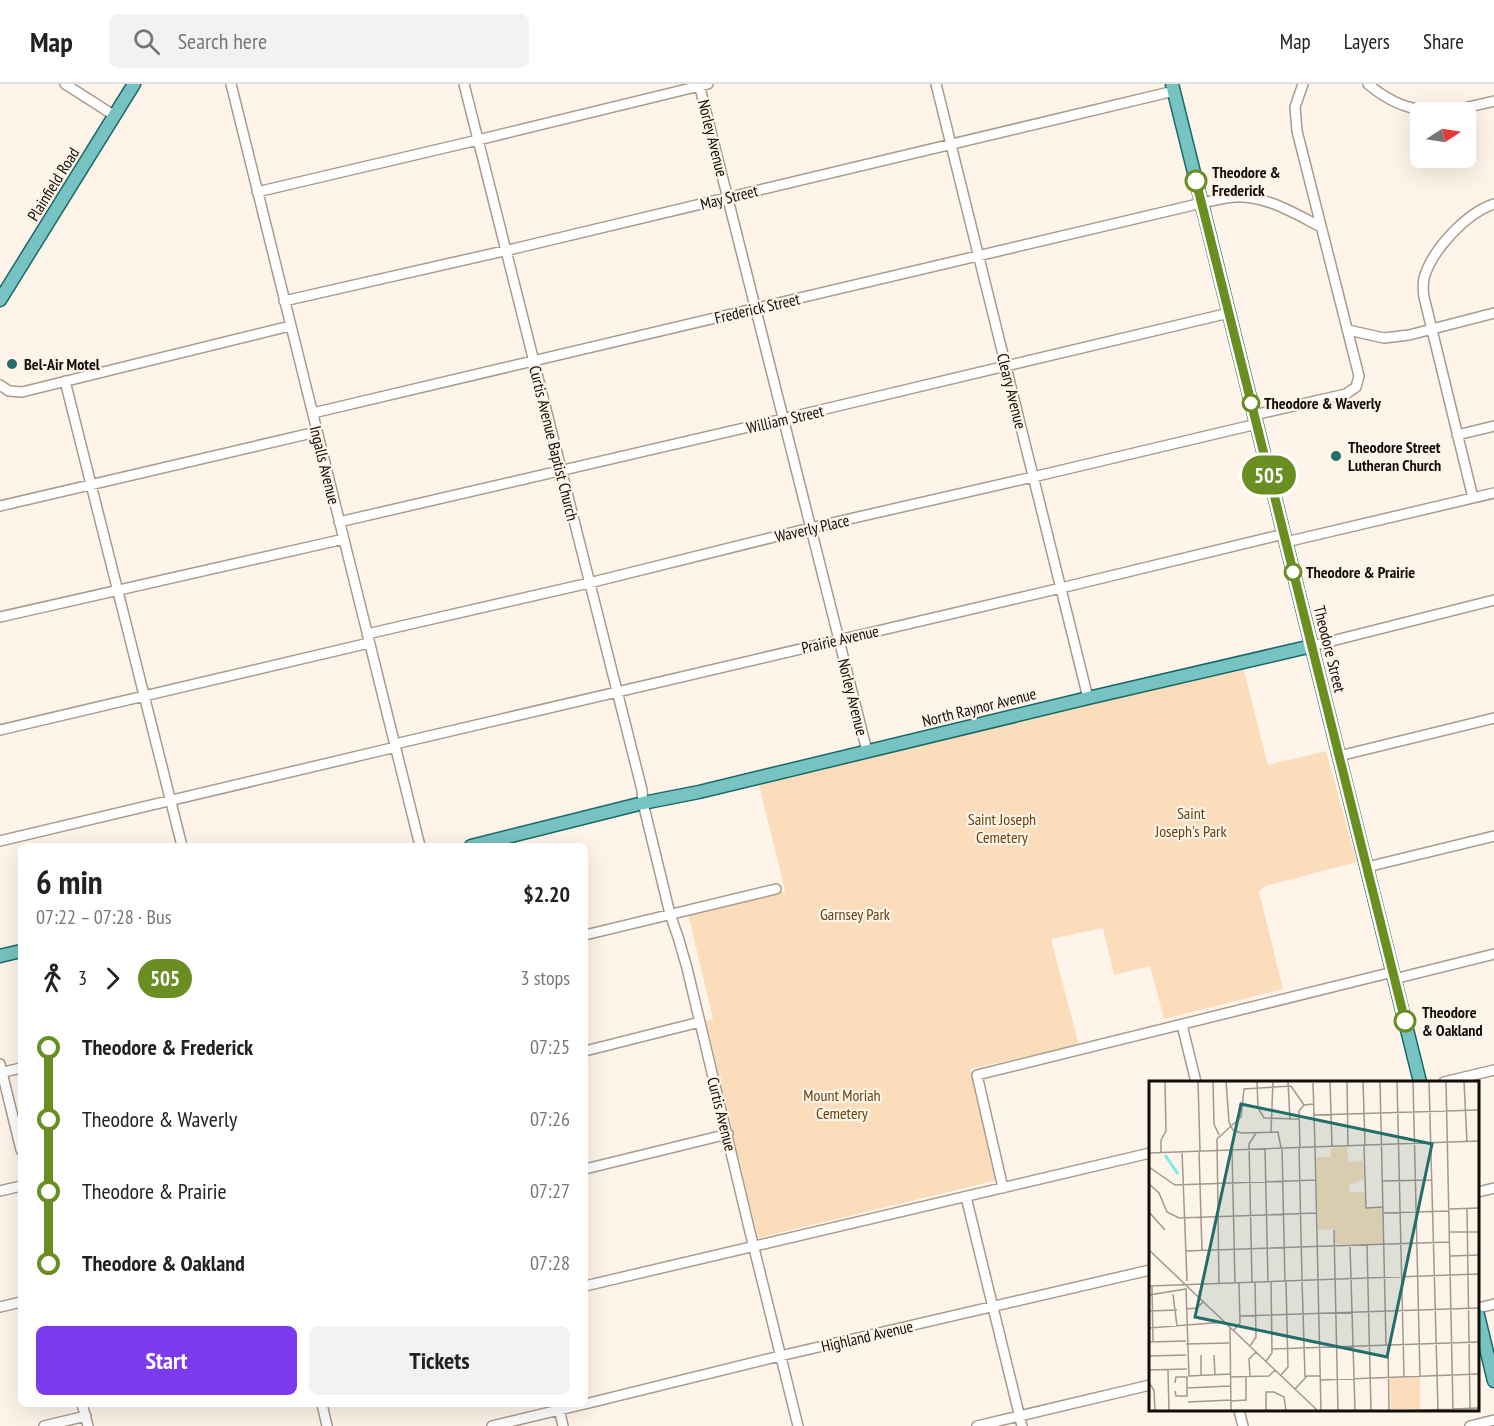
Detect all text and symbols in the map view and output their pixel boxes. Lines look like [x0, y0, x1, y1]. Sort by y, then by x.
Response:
search box [109, 14, 529, 68]
text: Map [30, 23, 73, 60]
icon: search [130, 25, 163, 58]
text: Search here [178, 27, 267, 55]
text: Map [1280, 28, 1311, 55]
text: Layers [1344, 28, 1390, 55]
text: Share [1423, 28, 1464, 55]
street label: Norley Avenue [694, 97, 732, 179]
north arrow [1410, 102, 1476, 168]
map controls [1410, 102, 1476, 168]
street label: Plainfield Road [23, 144, 83, 224]
place label: Theodore & Frederick [1212, 162, 1281, 200]
marker: Theodore & Frederick [1185, 170, 1207, 192]
street label: May Street [698, 180, 760, 214]
street label: Frederick Street [712, 288, 802, 328]
street label: Cleary Avenue [993, 351, 1031, 431]
place label: Bel-Air Motel [24, 354, 100, 374]
marker: Bel-Air Motel [5, 357, 19, 371]
street label: Curtis Avenue Baptist Church [525, 363, 583, 523]
place label: Theodore & Waverly [1264, 393, 1382, 413]
marker: Theodore & Waverly [1242, 394, 1260, 412]
street label: William Street [745, 400, 826, 438]
street label: Ingalls Avenue [306, 424, 344, 506]
place label: Theodore Street Lutheran Church [1348, 437, 1441, 475]
marker: Theodore Street Lutheran Church [1329, 449, 1343, 463]
line badge: 505 [1234, 456, 1304, 494]
text: 505 [1254, 462, 1284, 489]
street label: Waverly Place [773, 510, 851, 546]
place label: Theodore & Prairie [1306, 562, 1415, 582]
marker: Theodore & Prairie [1284, 563, 1302, 581]
street label: Theodore Street [1310, 603, 1351, 695]
street label: Prairie Avenue [799, 620, 881, 658]
street label: Norley Avenue [834, 656, 872, 738]
street label: North Raynor Avenue [920, 683, 1038, 731]
park label: Saint Joseph's Park [1154, 803, 1227, 841]
park label: Saint Joseph Cemetery [968, 809, 1036, 847]
text: 6 min [36, 860, 103, 903]
text: $2.20 [523, 880, 570, 908]
text: 07:22 – 07:28 · Bus [36, 904, 171, 930]
park label: Garnsey Park [820, 904, 891, 924]
icon: walk [36, 962, 69, 995]
icon: forward [96, 962, 129, 995]
text: 3 [78, 965, 87, 991]
text: 505 [150, 965, 180, 992]
text: 3 stops [521, 965, 570, 991]
place label: Theodore & Oakland [1422, 1002, 1483, 1040]
marker: Theodore & Oakland [1394, 1010, 1416, 1032]
text: Theodore & Frederick [82, 1033, 253, 1061]
text: 07:25 [530, 1034, 570, 1060]
street label: Curtis Avenue [703, 1075, 741, 1153]
inset map [1149, 1081, 1479, 1411]
park label: Mount Moriah Cemetery [803, 1085, 881, 1123]
text: Theodore & Waverly [82, 1105, 237, 1133]
text: 07:26 [530, 1106, 570, 1132]
text: Theodore & Prairie [82, 1177, 227, 1205]
text: 07:27 [530, 1178, 570, 1204]
text: Theodore & Oakland [82, 1249, 245, 1277]
text: 07:28 [530, 1250, 570, 1276]
street label: Highland Avenue [819, 1316, 915, 1356]
button: Start [36, 1326, 297, 1395]
button: Tickets [309, 1326, 570, 1395]

